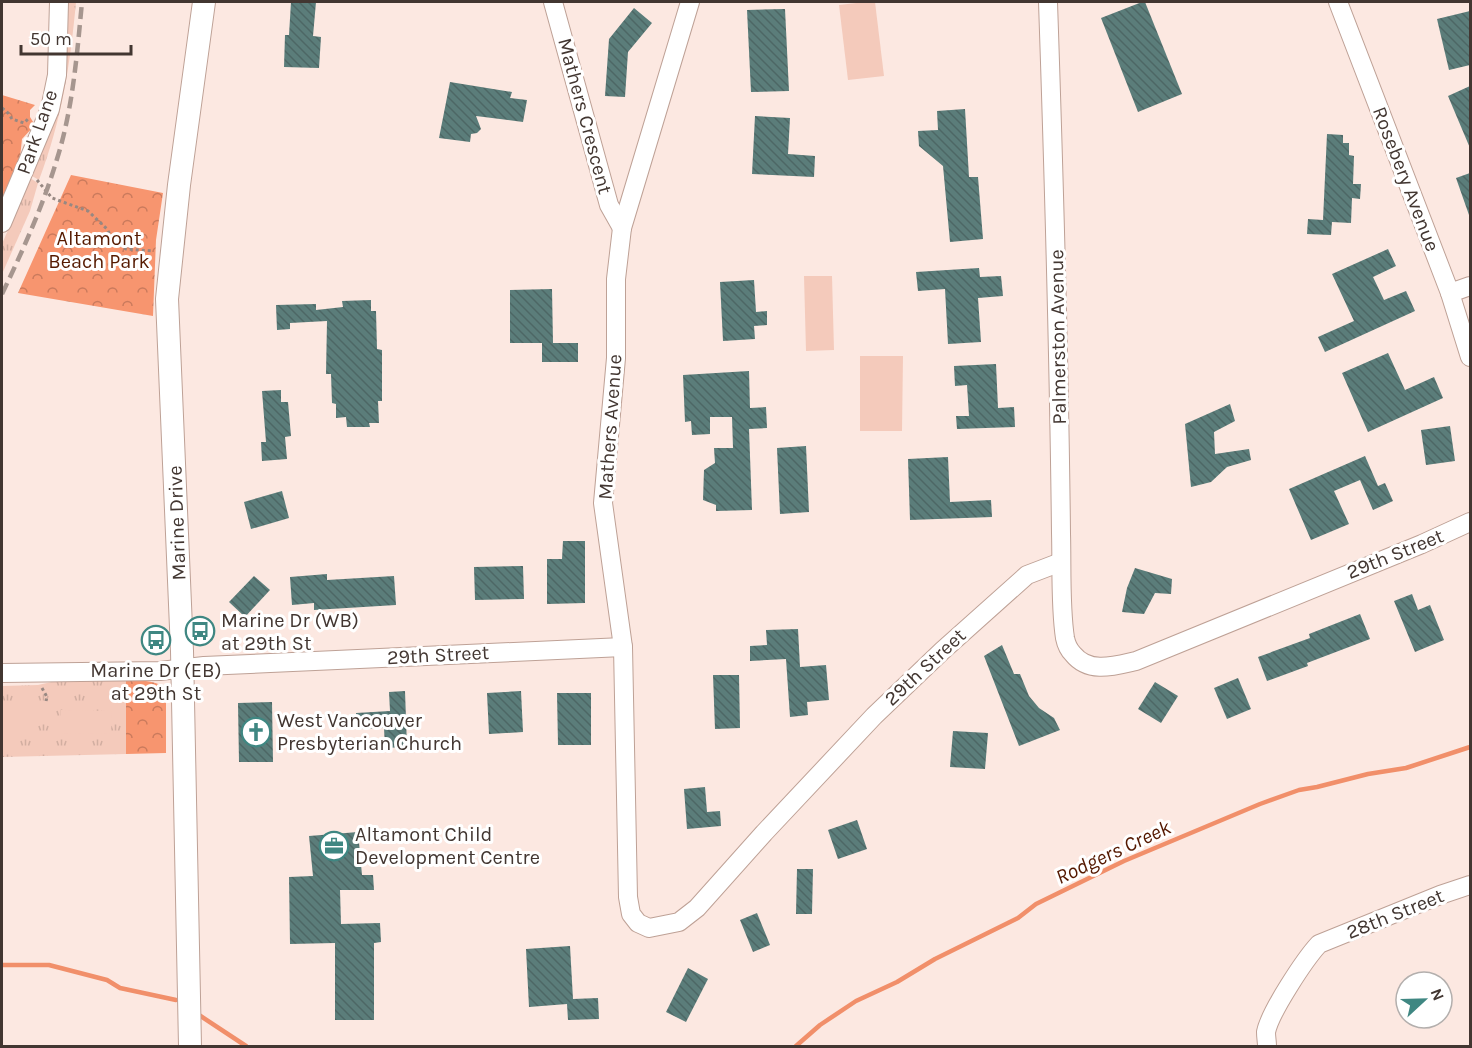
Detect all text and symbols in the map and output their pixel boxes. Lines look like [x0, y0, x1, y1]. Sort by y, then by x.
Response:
scale bar [21, 18, 130, 56]
text: 50 m [30, 28, 72, 50]
street label: Mathers Crescent [553, 35, 617, 197]
street label: Park Lane [12, 87, 62, 177]
street label: Rosebery Avenue [1368, 103, 1444, 255]
park label: Altamont Beach Park [48, 227, 150, 273]
street label: Palmerston Avenue [1045, 249, 1071, 425]
street label: Mathers Avenue [593, 353, 627, 501]
street label: Marine Drive [164, 465, 190, 581]
street label: 29th Street [1343, 524, 1447, 584]
place label: Marine Dr (WB) at 29th St [221, 609, 359, 655]
bus stop icon: Marine Dr (WB) at 29th St [184, 615, 216, 647]
street label: 29th Street [880, 623, 971, 710]
bus stop icon: Marine Dr (EB) at 29th St [140, 624, 172, 656]
street label: 29th Street [386, 641, 490, 669]
place label: Marine Dr (EB) at 29th St [90, 659, 222, 705]
place label: West Vancouver Presbyterian Church [277, 709, 462, 755]
church icon: West Vancouver Presbyterian Church [240, 716, 272, 748]
water label: Rodgers Creek [1052, 815, 1175, 889]
place label: Altamont Child Development Centre [355, 823, 540, 869]
office icon: Altamont Child Development Centre [318, 830, 350, 862]
street label: 28th Street [1343, 884, 1448, 944]
north arrow [1394, 970, 1454, 1030]
text: N [1426, 986, 1448, 1003]

